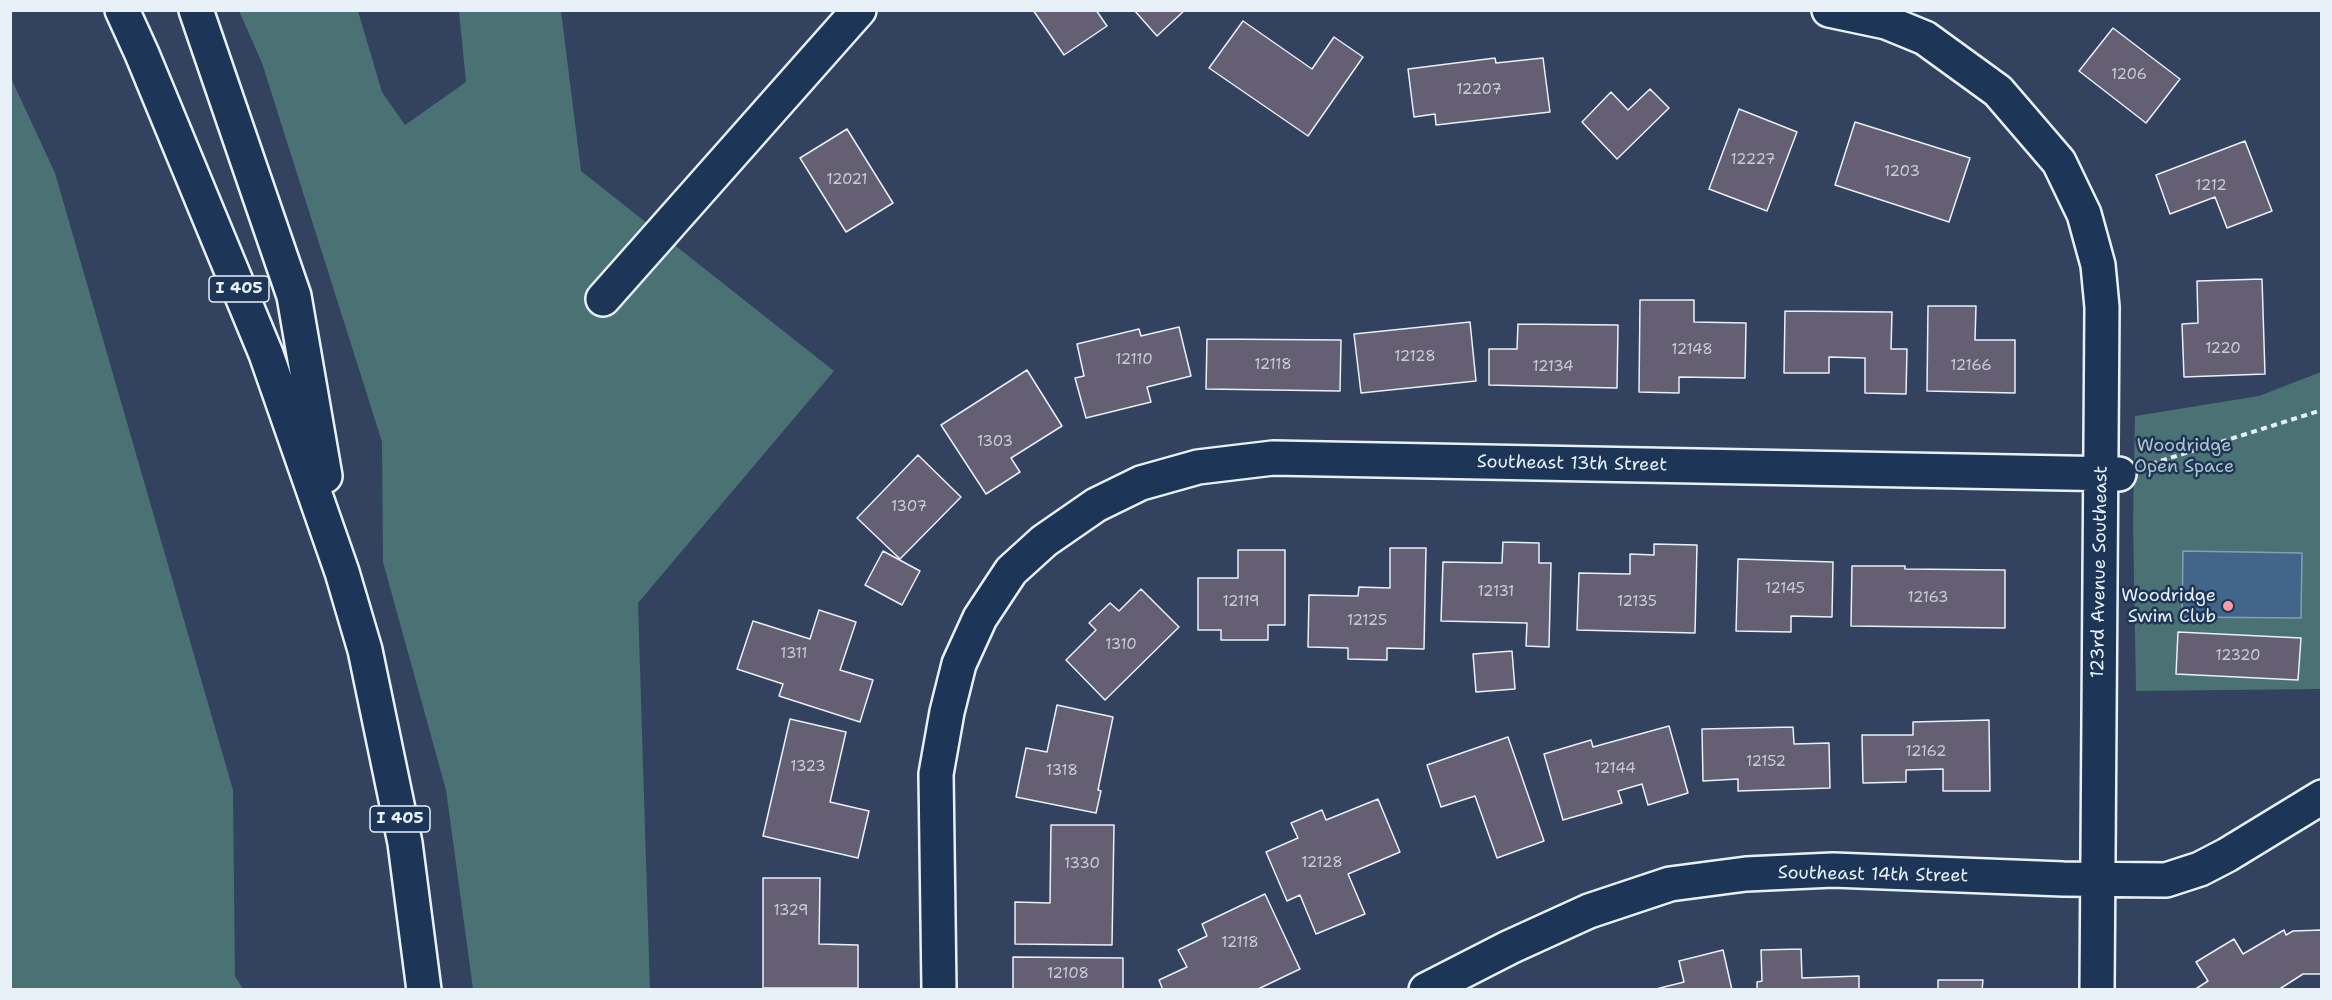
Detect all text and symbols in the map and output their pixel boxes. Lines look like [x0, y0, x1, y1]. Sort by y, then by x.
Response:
house number: 1206 [2111, 66, 2147, 84]
house number: 12207 [1456, 81, 1502, 99]
house number: 12227 [1731, 151, 1775, 169]
house number: 1203 [1884, 163, 1920, 181]
house number: 12021 [826, 171, 868, 189]
house number: 1212 [2195, 177, 2227, 195]
road number: I 405 [209, 276, 269, 302]
house number: 1220 [2205, 340, 2241, 358]
house number: 12148 [1671, 341, 1713, 359]
house number: 12128 [1394, 348, 1436, 366]
house number: 12110 [1115, 351, 1153, 369]
house number: 12118 [1254, 356, 1292, 374]
house number: 12166 [1950, 357, 1992, 375]
house number: 12134 [1532, 358, 1574, 376]
house number: 1303 [977, 433, 1013, 451]
park label: Woodridge Open Space [2134, 435, 2234, 478]
street label: Southeast 13th Street [1477, 452, 1667, 476]
street label: 123rd Avenue Southeast [2087, 466, 2113, 678]
house number: 1307 [891, 498, 927, 516]
house number: 12145 [1765, 580, 1805, 598]
house number: 12131 [1478, 583, 1514, 601]
place label: Woodridge Swim Club [2121, 585, 2216, 628]
house number: 12163 [1907, 589, 1949, 607]
house number: 12119 [1222, 593, 1260, 611]
house number: 12135 [1617, 593, 1657, 611]
marker: Woodridge Swim Club [2221, 599, 2235, 613]
house number: 12125 [1347, 612, 1387, 630]
house number: 1310 [1105, 636, 1137, 654]
house number: 1311 [780, 645, 808, 663]
house number: 12320 [2215, 647, 2261, 665]
house number: 12162 [1905, 743, 1947, 761]
house number: 12152 [1746, 753, 1786, 771]
house number: 1323 [790, 758, 826, 776]
house number: 12144 [1594, 760, 1636, 778]
house number: 1318 [1046, 762, 1078, 780]
road number: I 405 [370, 806, 430, 832]
house number: 12128 [1301, 854, 1343, 872]
house number: 1330 [1064, 855, 1100, 873]
street label: Southeast 14th Street [1778, 863, 1968, 887]
house number: 1329 [773, 902, 809, 920]
house number: 12118 [1221, 934, 1259, 952]
house number: 12108 [1047, 965, 1089, 983]

